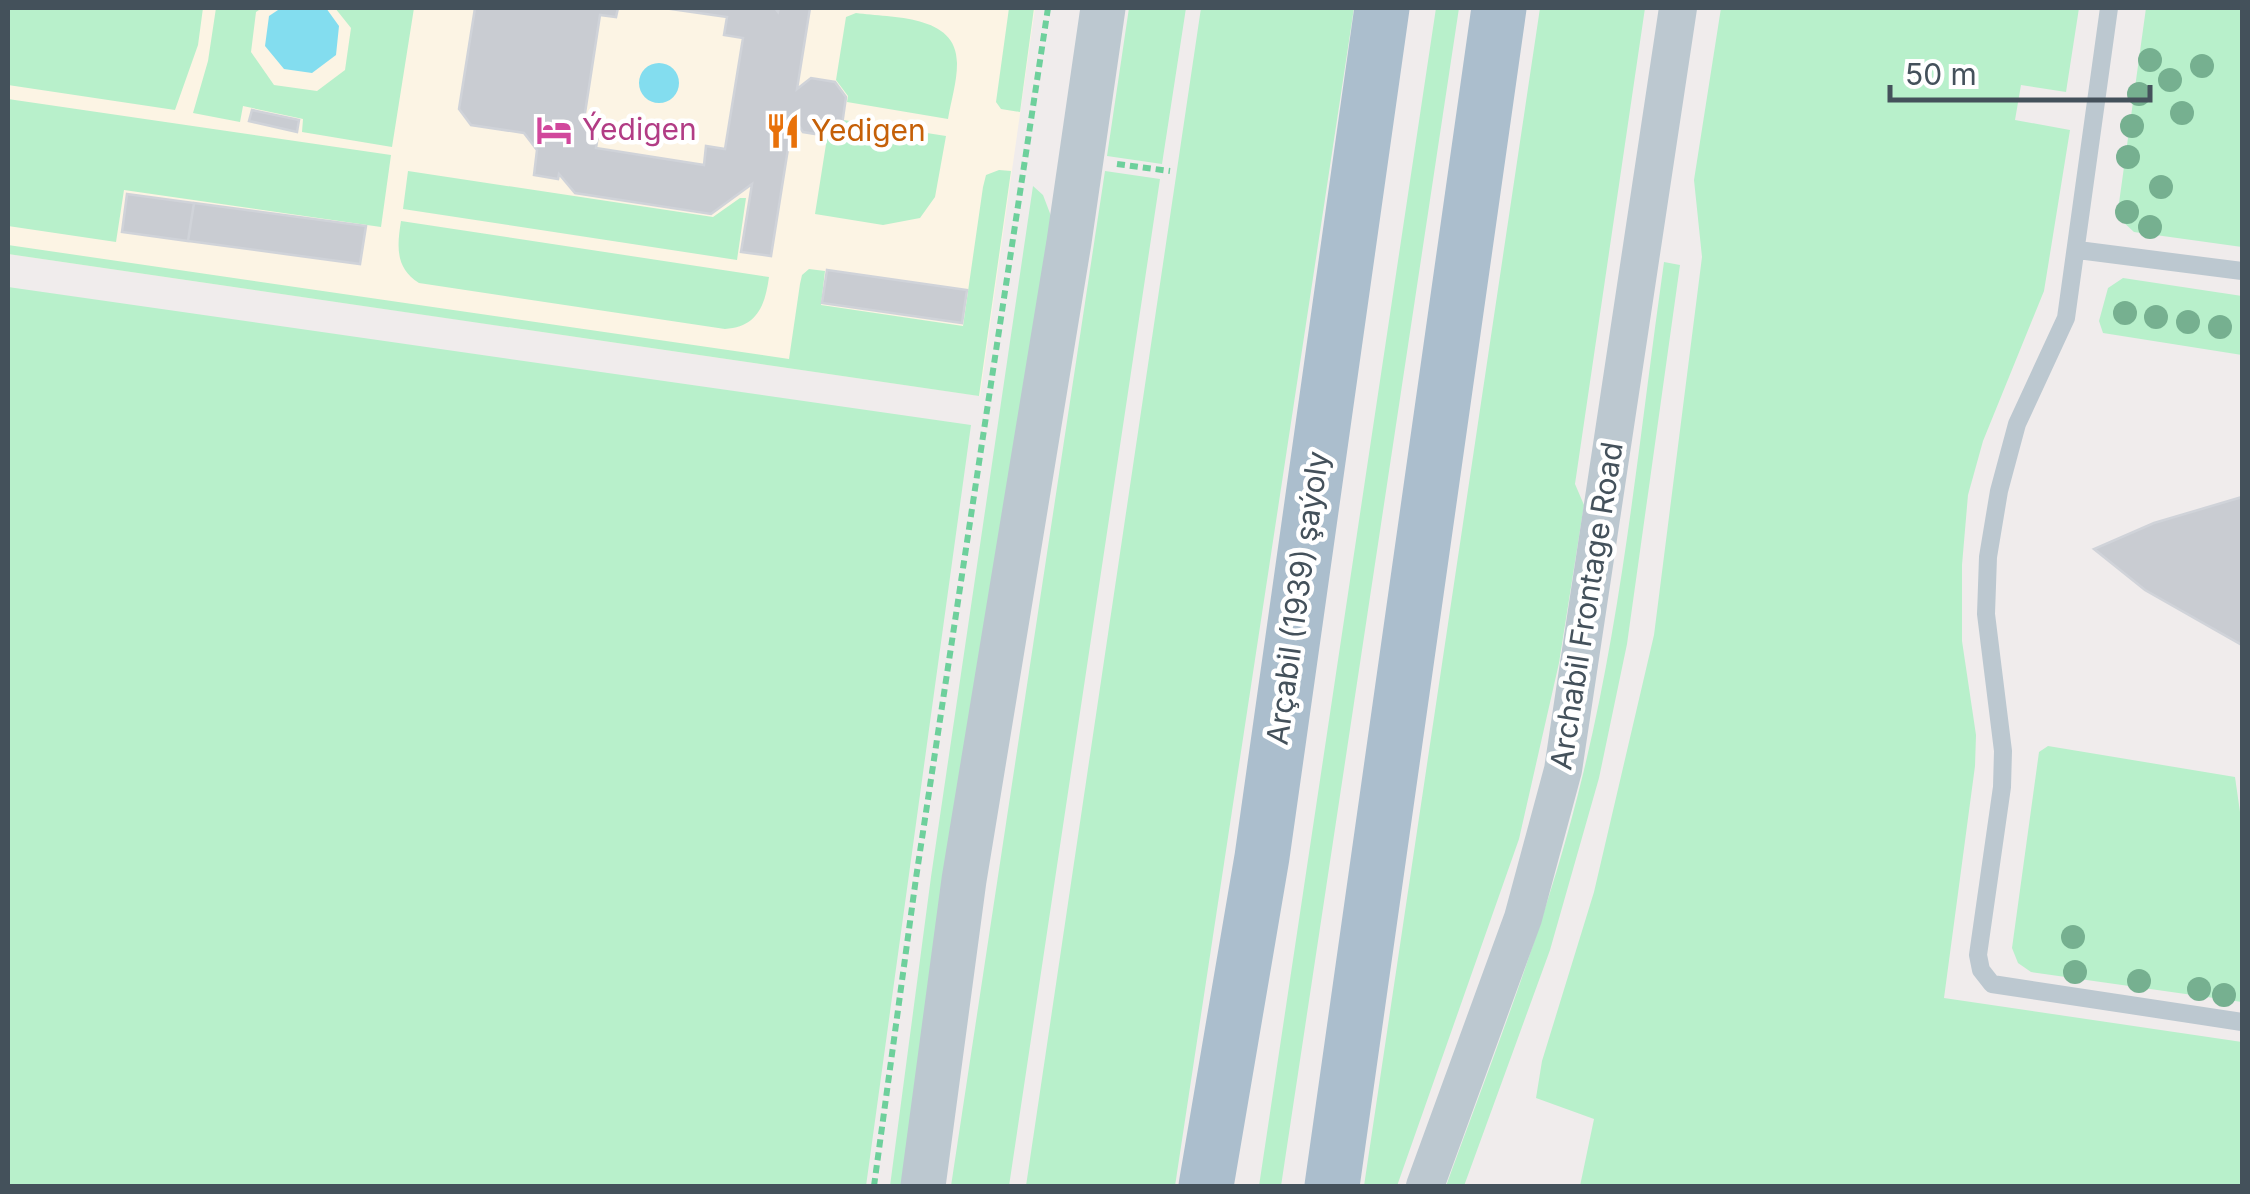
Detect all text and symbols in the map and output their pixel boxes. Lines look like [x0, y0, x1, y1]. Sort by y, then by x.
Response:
scale bar [1890, 40, 2150, 102]
text: 50 m [1905, 56, 1977, 92]
hotel icon: Ýedigen [535, 111, 573, 149]
place label: Ýedigen [582, 111, 697, 147]
restaurant icon: Yedigen [764, 112, 802, 150]
place label: Yedigen [811, 112, 926, 148]
street label: Archabil Frontage Road [1542, 439, 1630, 772]
street label: Arçabil (1939) şaýoly [1259, 449, 1335, 747]

